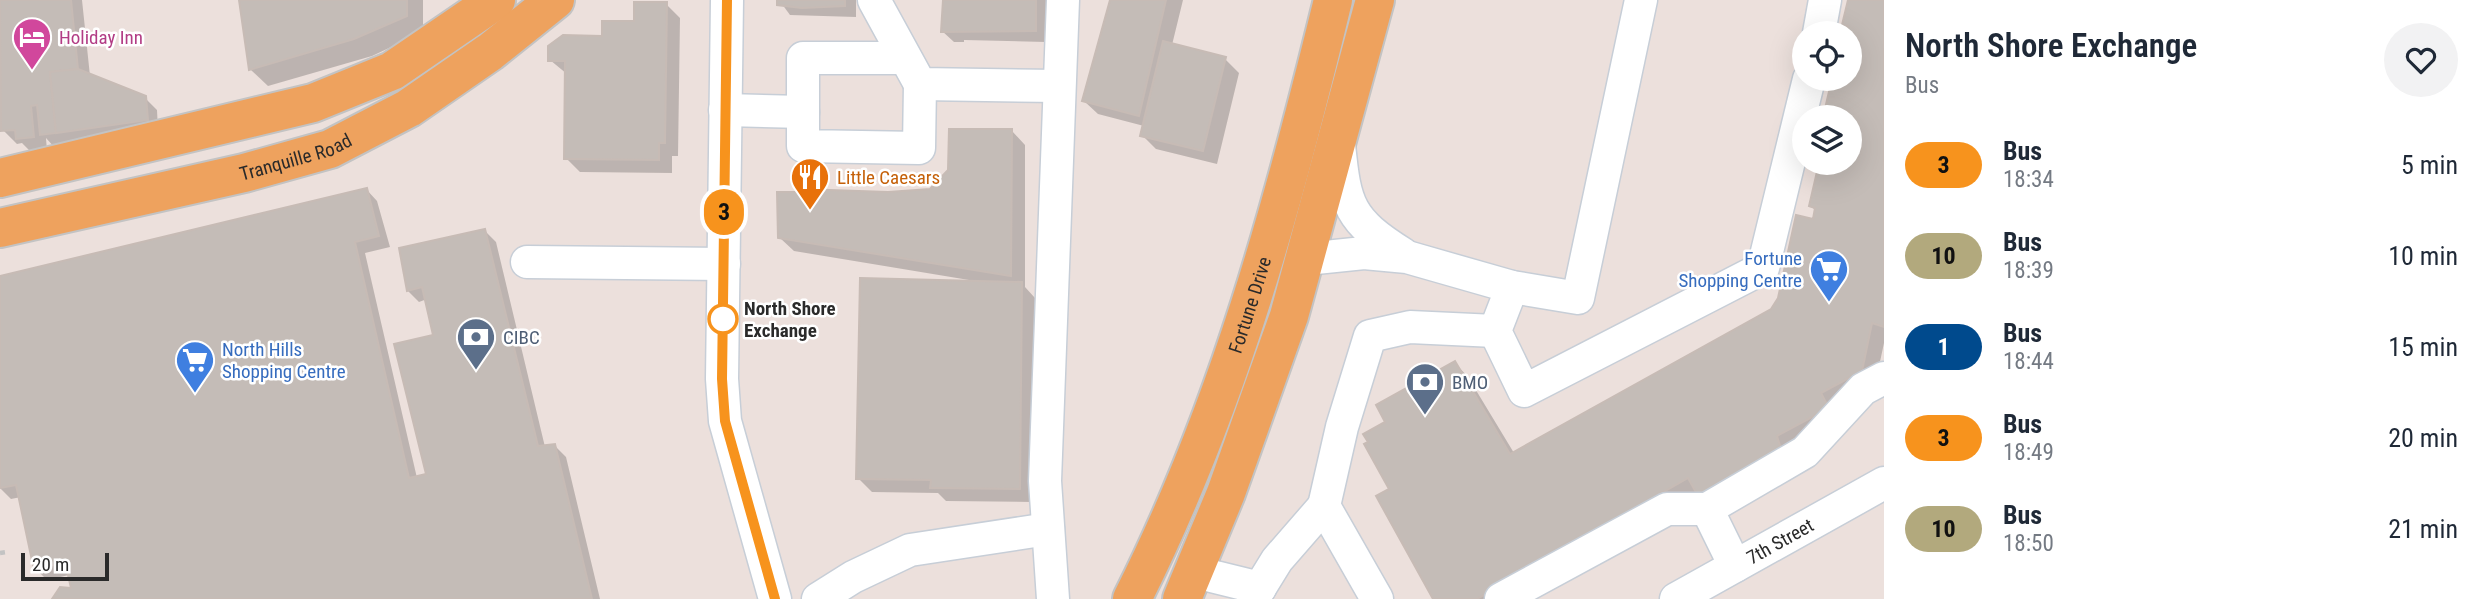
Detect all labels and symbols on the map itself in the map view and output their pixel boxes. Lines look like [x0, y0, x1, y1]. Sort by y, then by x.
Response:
hotel icon: Holiday Inn [11, 16, 53, 71]
place label: Holiday Inn [59, 26, 143, 49]
street label: Tranquille Road [237, 128, 355, 185]
restaurant icon: Little Caesars [789, 156, 831, 211]
place label: Little Caesars [837, 166, 940, 189]
line badge: 3 [701, 189, 747, 235]
place label: Fortune Shopping Centre [1678, 247, 1802, 292]
supermarket icon: Fortune Shopping Centre [1808, 248, 1850, 303]
street label: Fortune Drive [1223, 254, 1276, 356]
place label: North Shore Exchange [744, 297, 836, 342]
marker: North Shore Exchange [708, 304, 738, 334]
bank icon: CIBC [455, 316, 497, 371]
place label: CIBC [503, 326, 540, 349]
place label: North Hills Shopping Centre [222, 338, 346, 383]
supermarket icon: North Hills Shopping Centre [174, 339, 216, 394]
bank icon: BMO [1404, 361, 1446, 416]
place label: BMO [1452, 371, 1488, 394]
street label: 7th Street [1742, 513, 1817, 569]
scale bar [21, 550, 108, 582]

